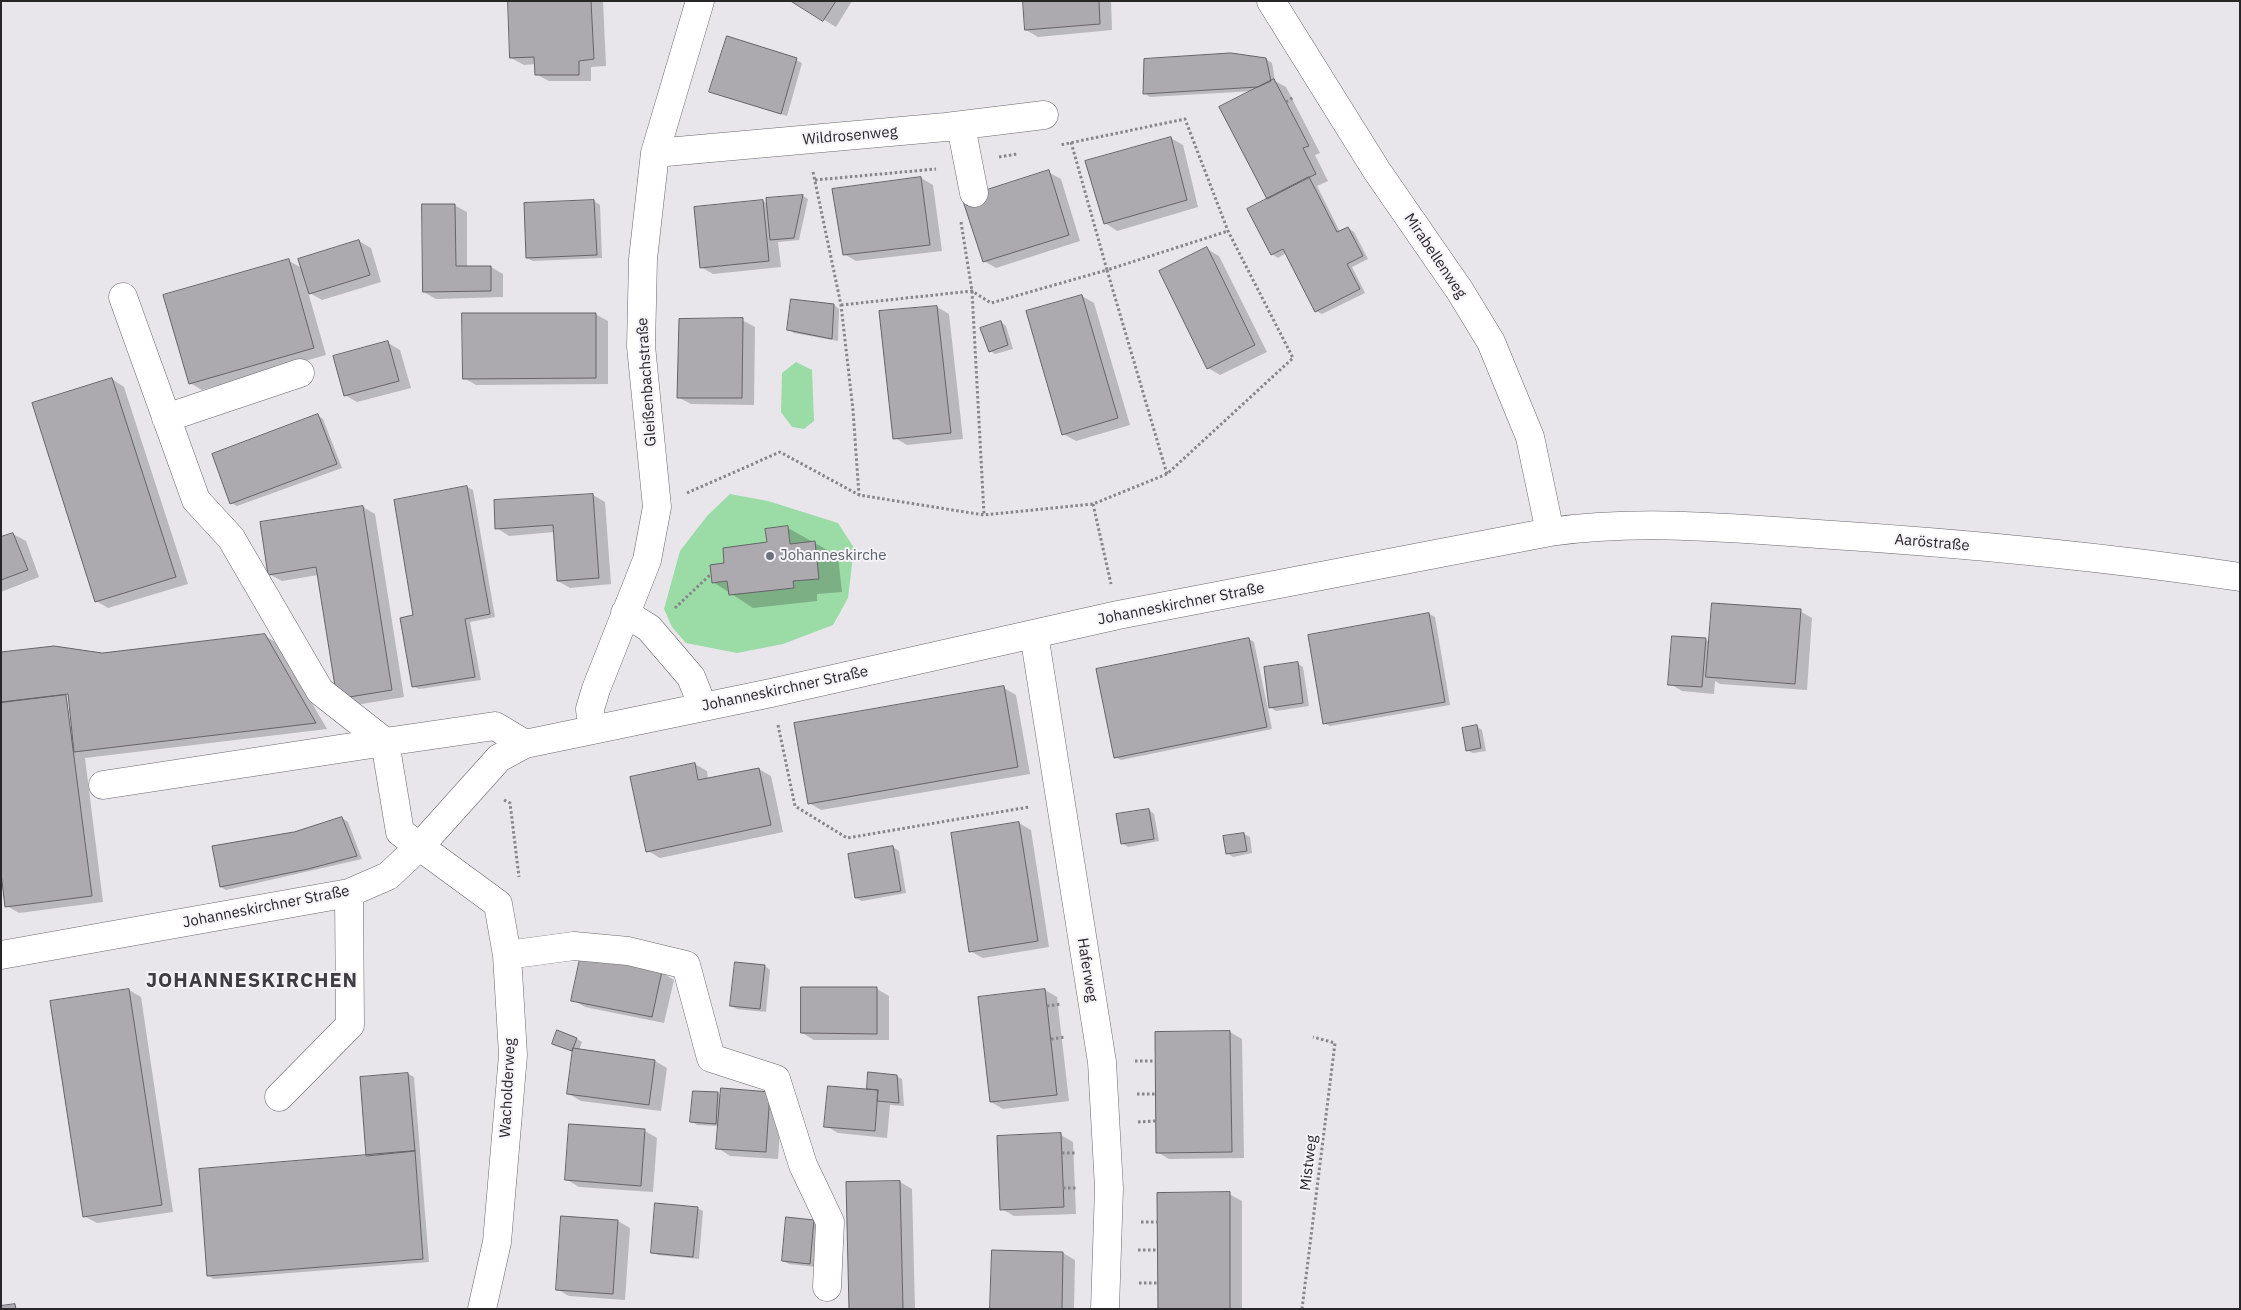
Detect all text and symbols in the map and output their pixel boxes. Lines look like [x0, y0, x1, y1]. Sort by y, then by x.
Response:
street label: Wildrosenweg [802, 123, 898, 149]
street label: Mirabellenweg [1400, 210, 1470, 302]
street label: Gleißenbachstraße [634, 317, 660, 447]
street label: Aaröstraße [1894, 531, 1970, 555]
place label: Johanneskirche [780, 547, 887, 565]
marker: Johanneskirche [764, 550, 776, 562]
street label: Johanneskirchner Straße [1096, 579, 1266, 629]
street label: Johanneskirchner Straße [700, 663, 870, 715]
street label: Johanneskirchner Straße [181, 882, 351, 932]
street label: Haferweg [1073, 937, 1101, 1003]
district label: JOHANNESKIRCHEN [144, 969, 360, 993]
street label: Wacholderweg [496, 1038, 520, 1138]
street label: Mistweg [1297, 1134, 1321, 1192]

